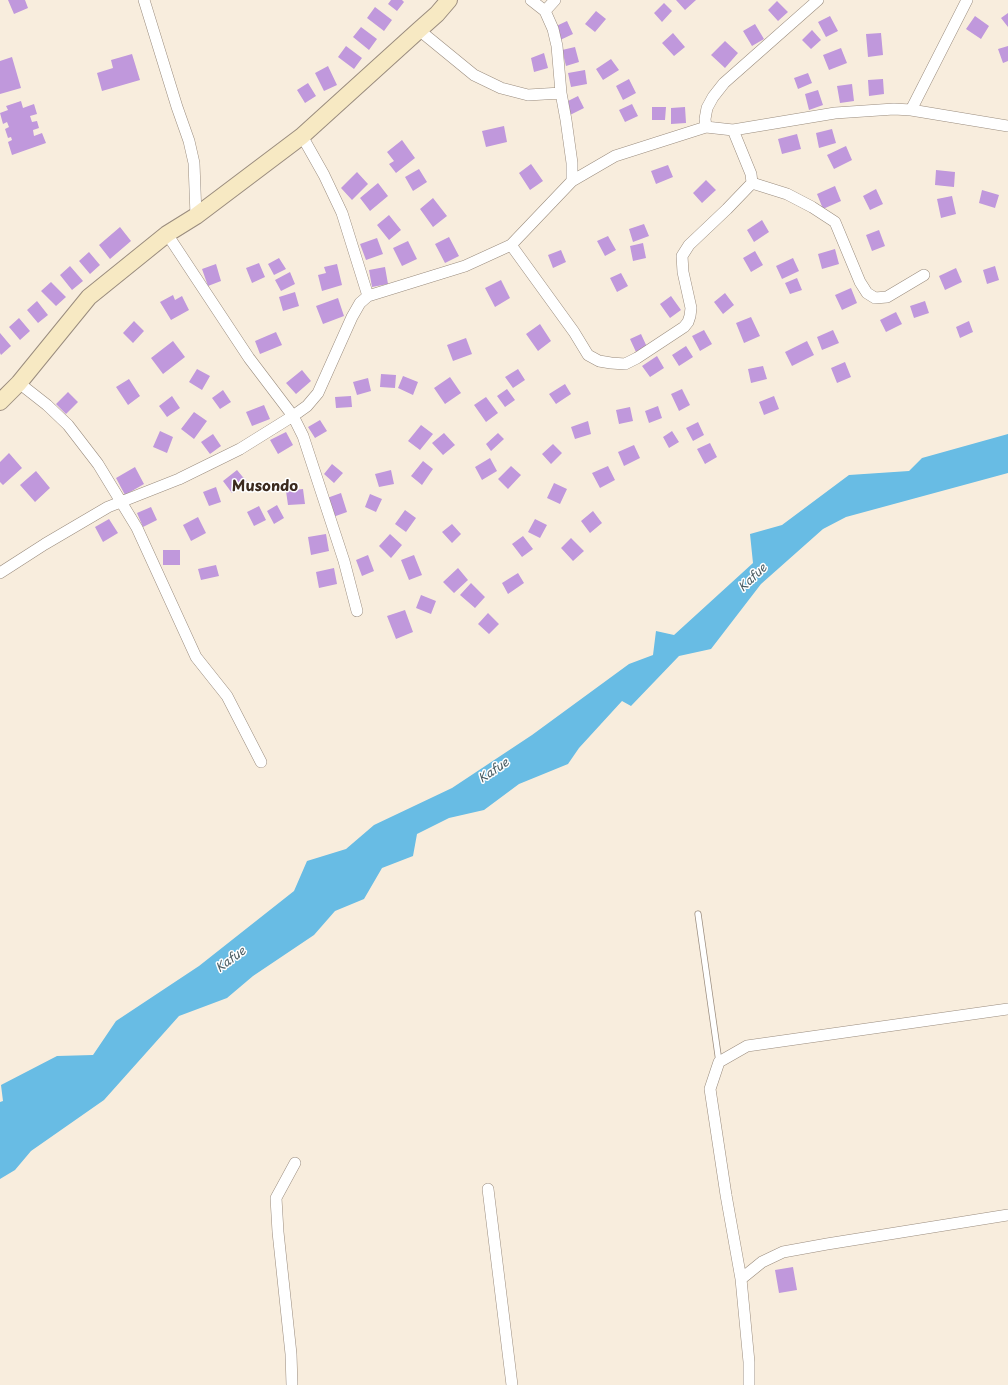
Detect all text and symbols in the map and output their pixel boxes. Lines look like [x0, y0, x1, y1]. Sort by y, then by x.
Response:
district label: Musondo [232, 478, 298, 496]
water label: Kafue [736, 561, 770, 595]
water label: Kafue [476, 756, 512, 786]
water label: Kafue [213, 944, 249, 976]

